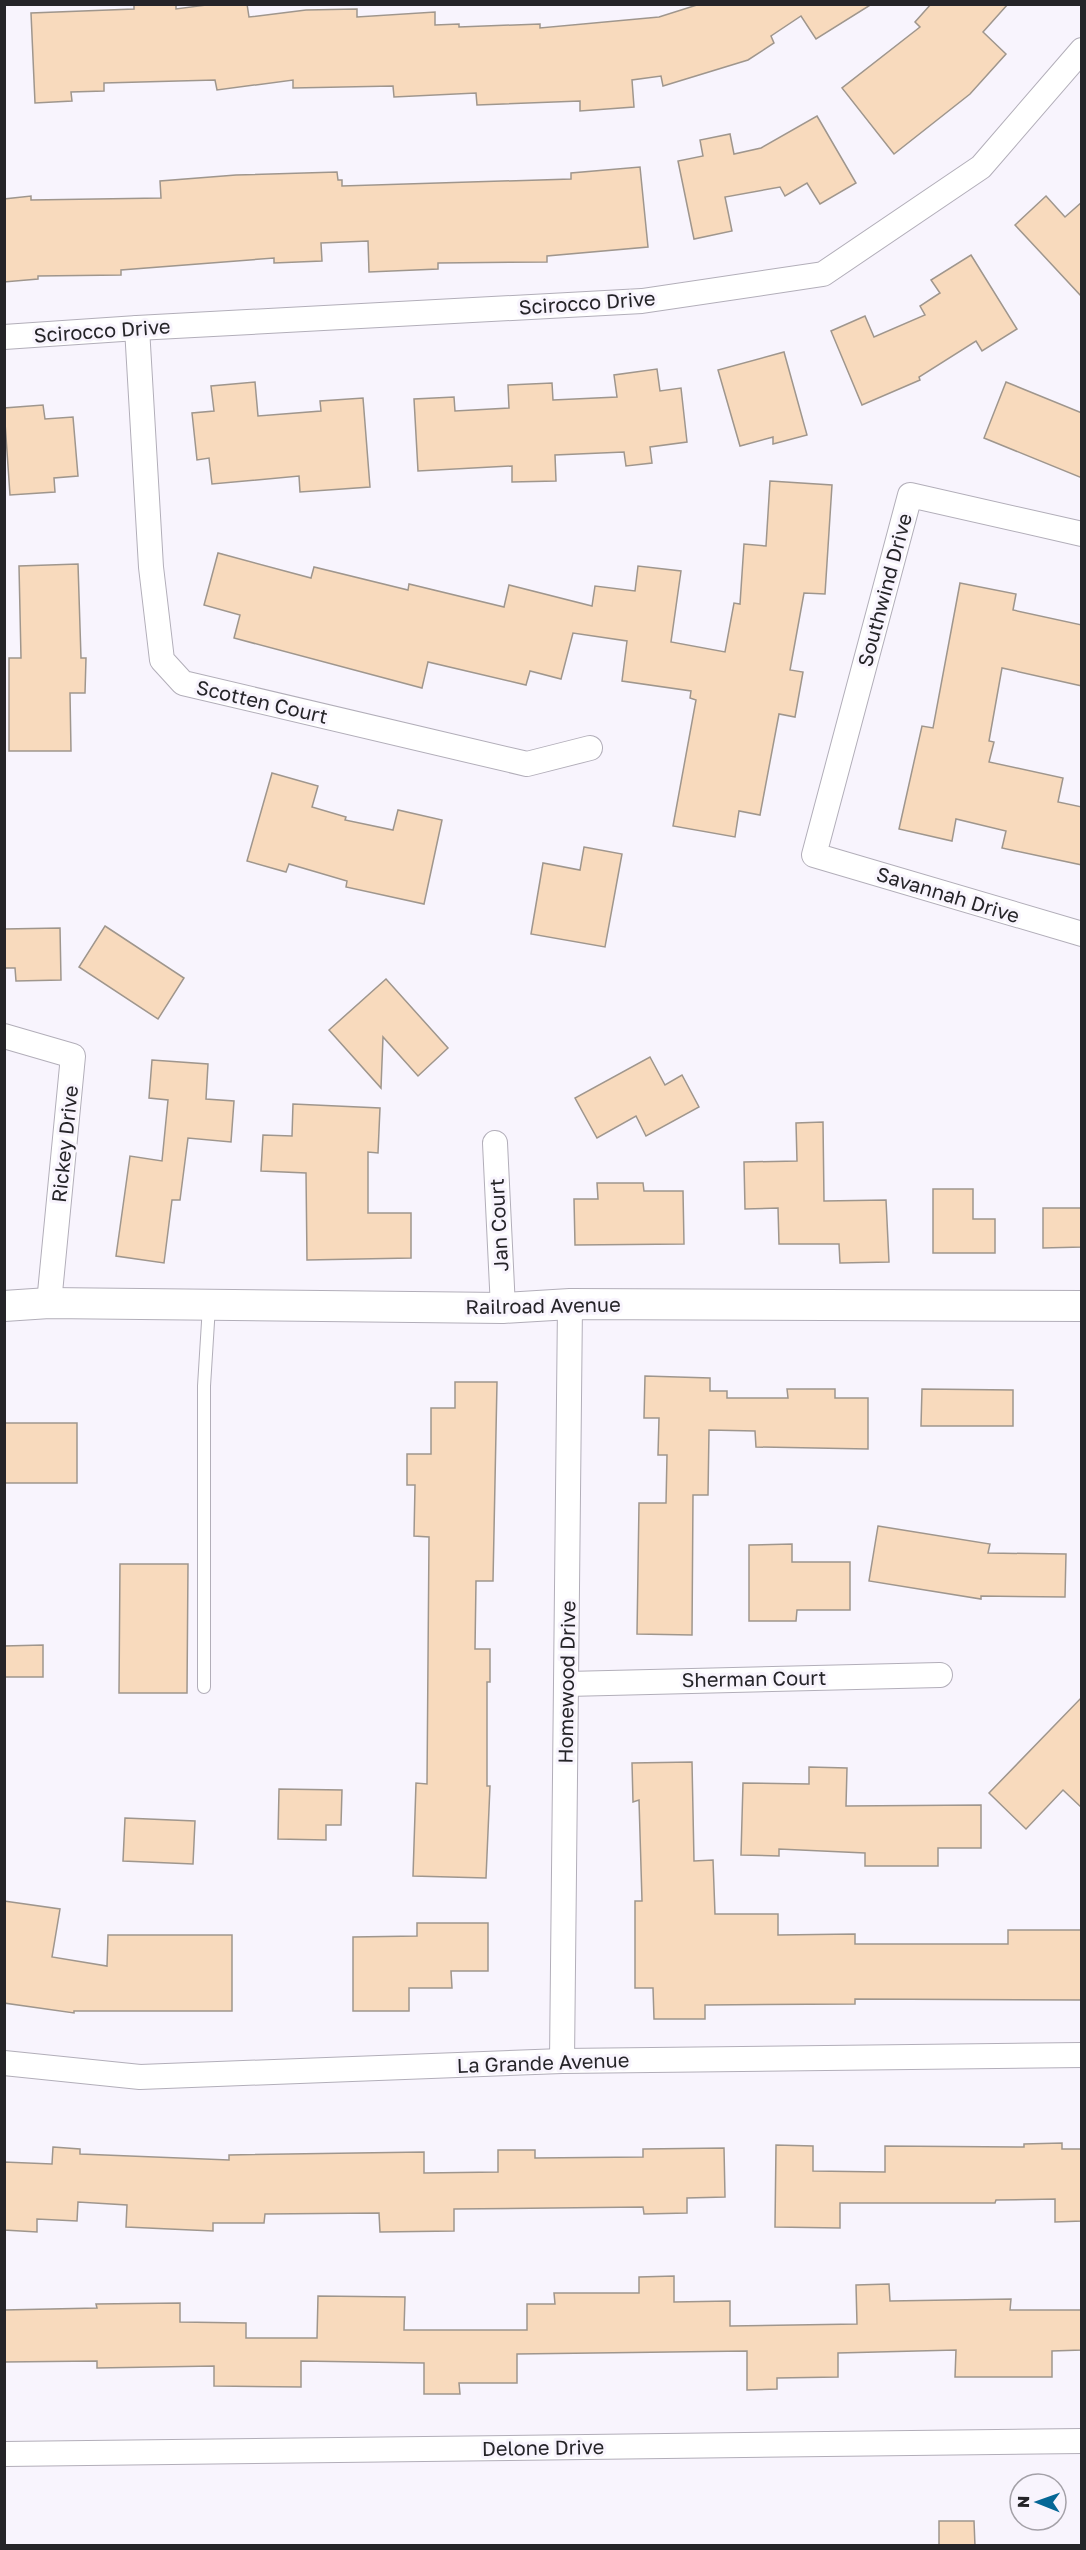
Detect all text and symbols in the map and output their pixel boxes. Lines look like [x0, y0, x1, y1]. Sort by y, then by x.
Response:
street label: Scirocco Drive [518, 285, 656, 319]
street label: Scirocco Drive [33, 313, 171, 347]
street label: Southwind Drive [852, 510, 916, 669]
street label: Scotten Court [194, 674, 330, 728]
street label: Savannah Drive [874, 861, 1023, 927]
street label: Rickey Drive [46, 1084, 82, 1204]
street label: Jan Court [484, 1178, 512, 1272]
street label: Railroad Avenue [465, 1292, 621, 1318]
street label: Homewood Drive [553, 1600, 579, 1764]
street label: Sherman Court [681, 1665, 827, 1691]
street label: La Grande Avenue [456, 2047, 630, 2077]
street label: Delone Drive [482, 2434, 604, 2460]
north arrow [1008, 2472, 1068, 2532]
text: N [1013, 2495, 1033, 2508]

